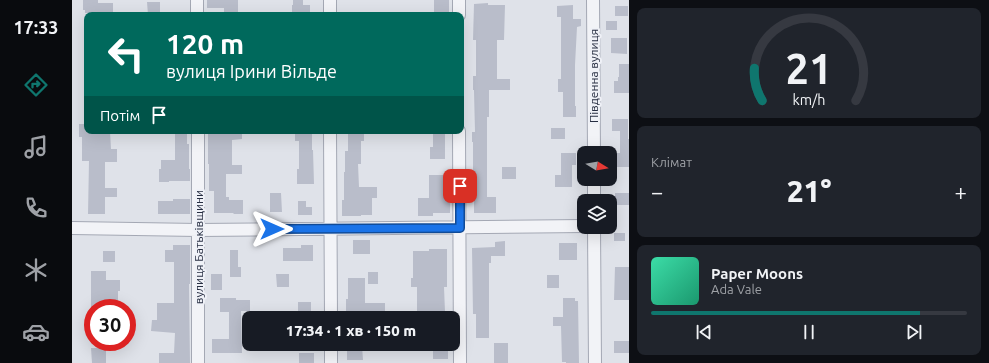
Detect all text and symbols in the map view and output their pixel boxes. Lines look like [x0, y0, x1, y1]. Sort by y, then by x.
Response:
text: 17:33 [13, 17, 59, 37]
icon: left [100, 28, 152, 80]
text: 120 m [166, 28, 244, 59]
street label: Південна вулиця [587, 29, 600, 123]
text: 21 [786, 45, 832, 92]
text: вулиця Ірини Вільде [166, 61, 337, 81]
icon: directions [22, 71, 50, 99]
text: km/h [793, 92, 825, 108]
icon: arrive [148, 104, 170, 126]
text: Потім [100, 107, 140, 124]
icon: music [22, 133, 50, 161]
north arrow [577, 146, 617, 186]
map controls [577, 146, 617, 234]
text: Клімат [651, 155, 692, 169]
pin [443, 169, 477, 203]
text: 21° [787, 174, 831, 208]
icon: arrive [449, 175, 471, 197]
text: − [651, 179, 663, 204]
text: + [955, 179, 967, 204]
street label: вулиця Батьківщини [192, 190, 205, 304]
icon: phone [22, 194, 50, 222]
button: layers [577, 194, 617, 234]
position arrow [251, 208, 293, 250]
icon: climate [22, 256, 50, 284]
text: Paper Moons [711, 265, 803, 282]
text: Ada Vale [711, 282, 762, 296]
speed limit sign: 30 [84, 299, 136, 351]
icon: car [22, 318, 50, 346]
icon: previous [693, 321, 715, 343]
icon: pause [798, 321, 820, 343]
icon: next [903, 321, 925, 343]
text: 17:34 · 1 хв · 150 m [286, 322, 416, 339]

